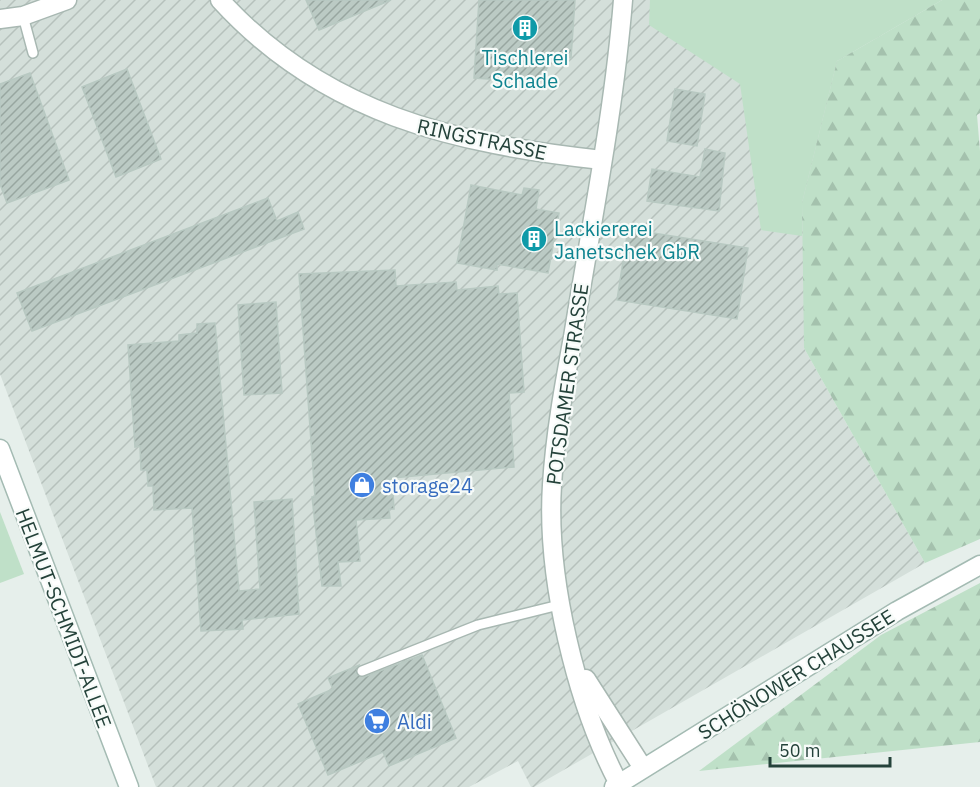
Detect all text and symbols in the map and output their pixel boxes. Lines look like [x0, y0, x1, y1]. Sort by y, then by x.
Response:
building icon: Tischlerei Schade [510, 13, 540, 43]
place label: Tischlerei Schade [481, 44, 569, 94]
street label: RINGSTRASSE [415, 112, 549, 166]
place label: Lackiererei Janetschek GbR [554, 215, 700, 265]
building icon: Lackiererei Janetschek GbR [519, 224, 549, 254]
street label: POTSDAMER STRASSE [539, 281, 595, 487]
shop icon: storage24 [347, 470, 377, 500]
place label: storage24 [382, 472, 473, 499]
street label: HELMUT-SCHMIDT-ALLEE [10, 504, 118, 732]
street label: SCHÖNOWER CHAUSSEE [693, 602, 899, 746]
supermarket icon: Aldi [362, 706, 392, 736]
place label: Aldi [397, 708, 432, 735]
scale bar [770, 730, 890, 768]
text: 50 m [779, 739, 821, 762]

